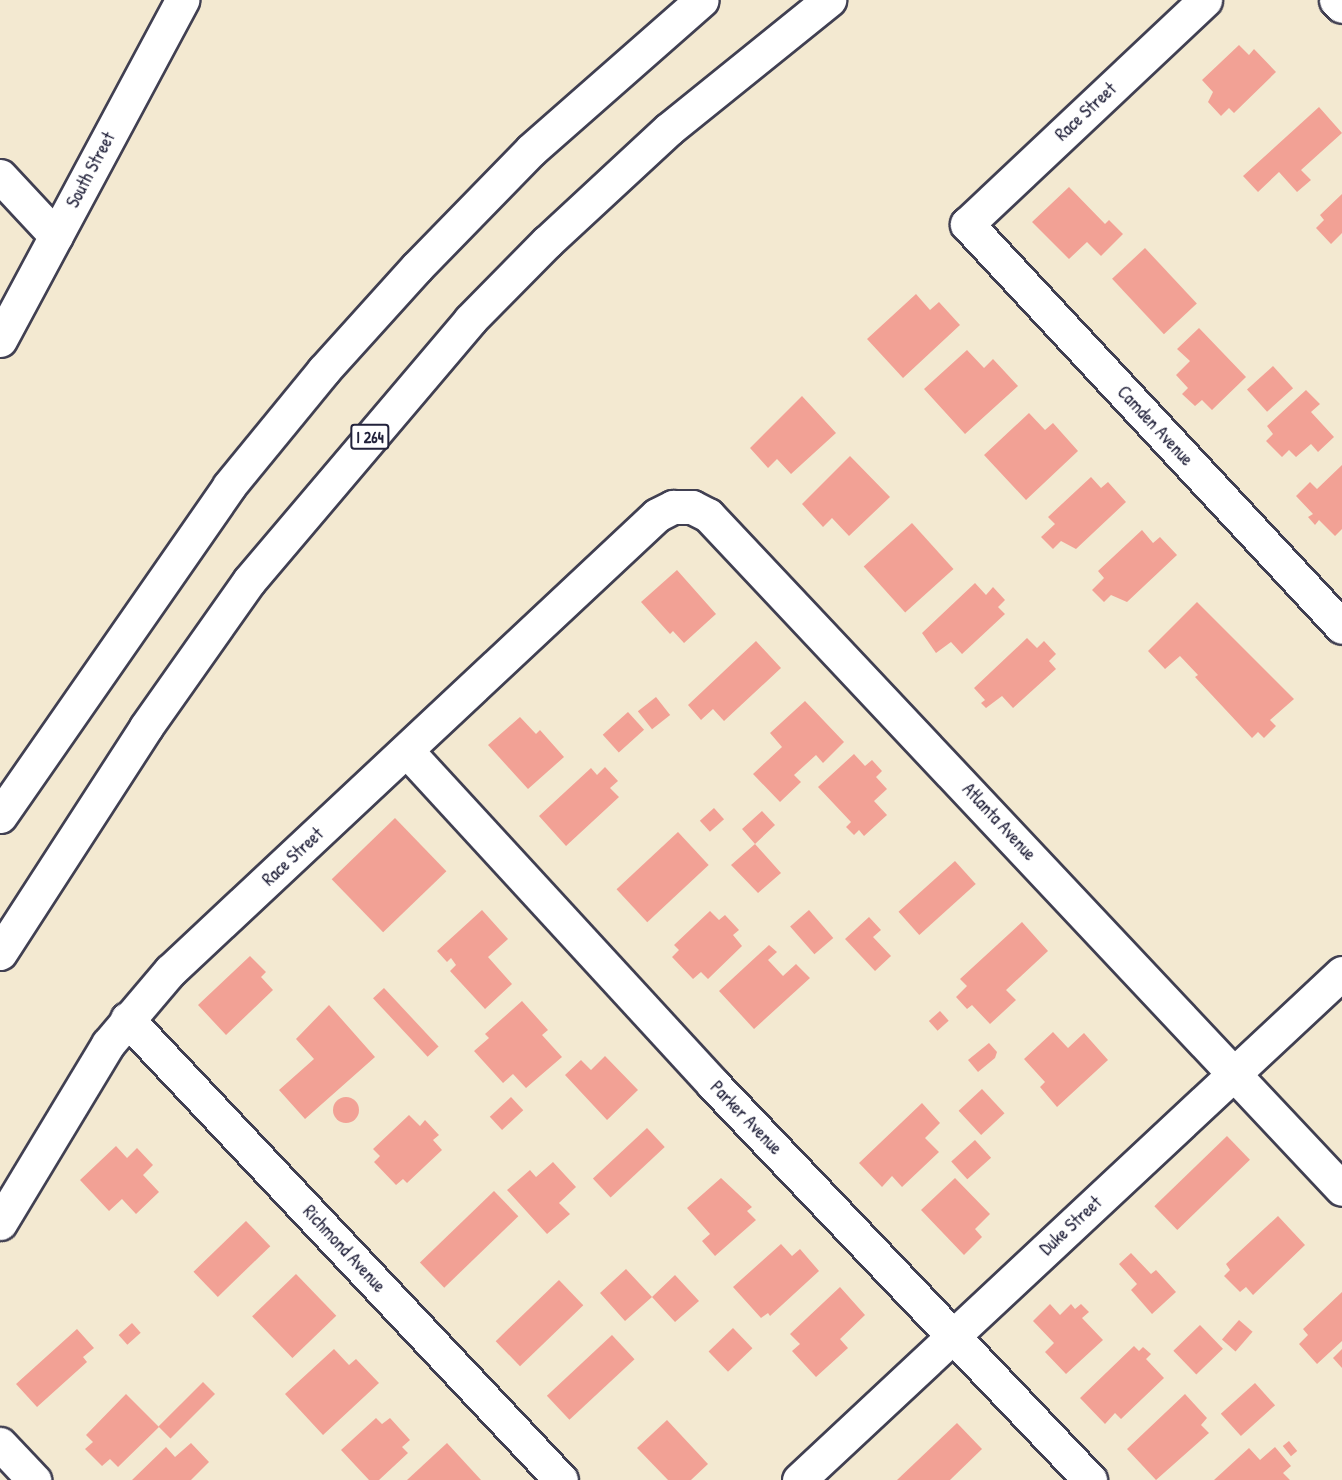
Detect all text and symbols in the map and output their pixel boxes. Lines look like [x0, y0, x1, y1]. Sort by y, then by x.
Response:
street label: Race Street [1051, 78, 1121, 146]
street label: South Street [62, 129, 120, 211]
street label: Camden Avenue [1113, 382, 1197, 470]
road number: I 264 [349, 424, 391, 450]
street label: Atlanta Avenue [958, 779, 1040, 865]
street label: Race Street [258, 823, 328, 891]
street label: Parker Avenue [706, 1077, 786, 1159]
street label: Duke Street [1036, 1192, 1106, 1260]
street label: Richmond Avenue [298, 1201, 390, 1297]

